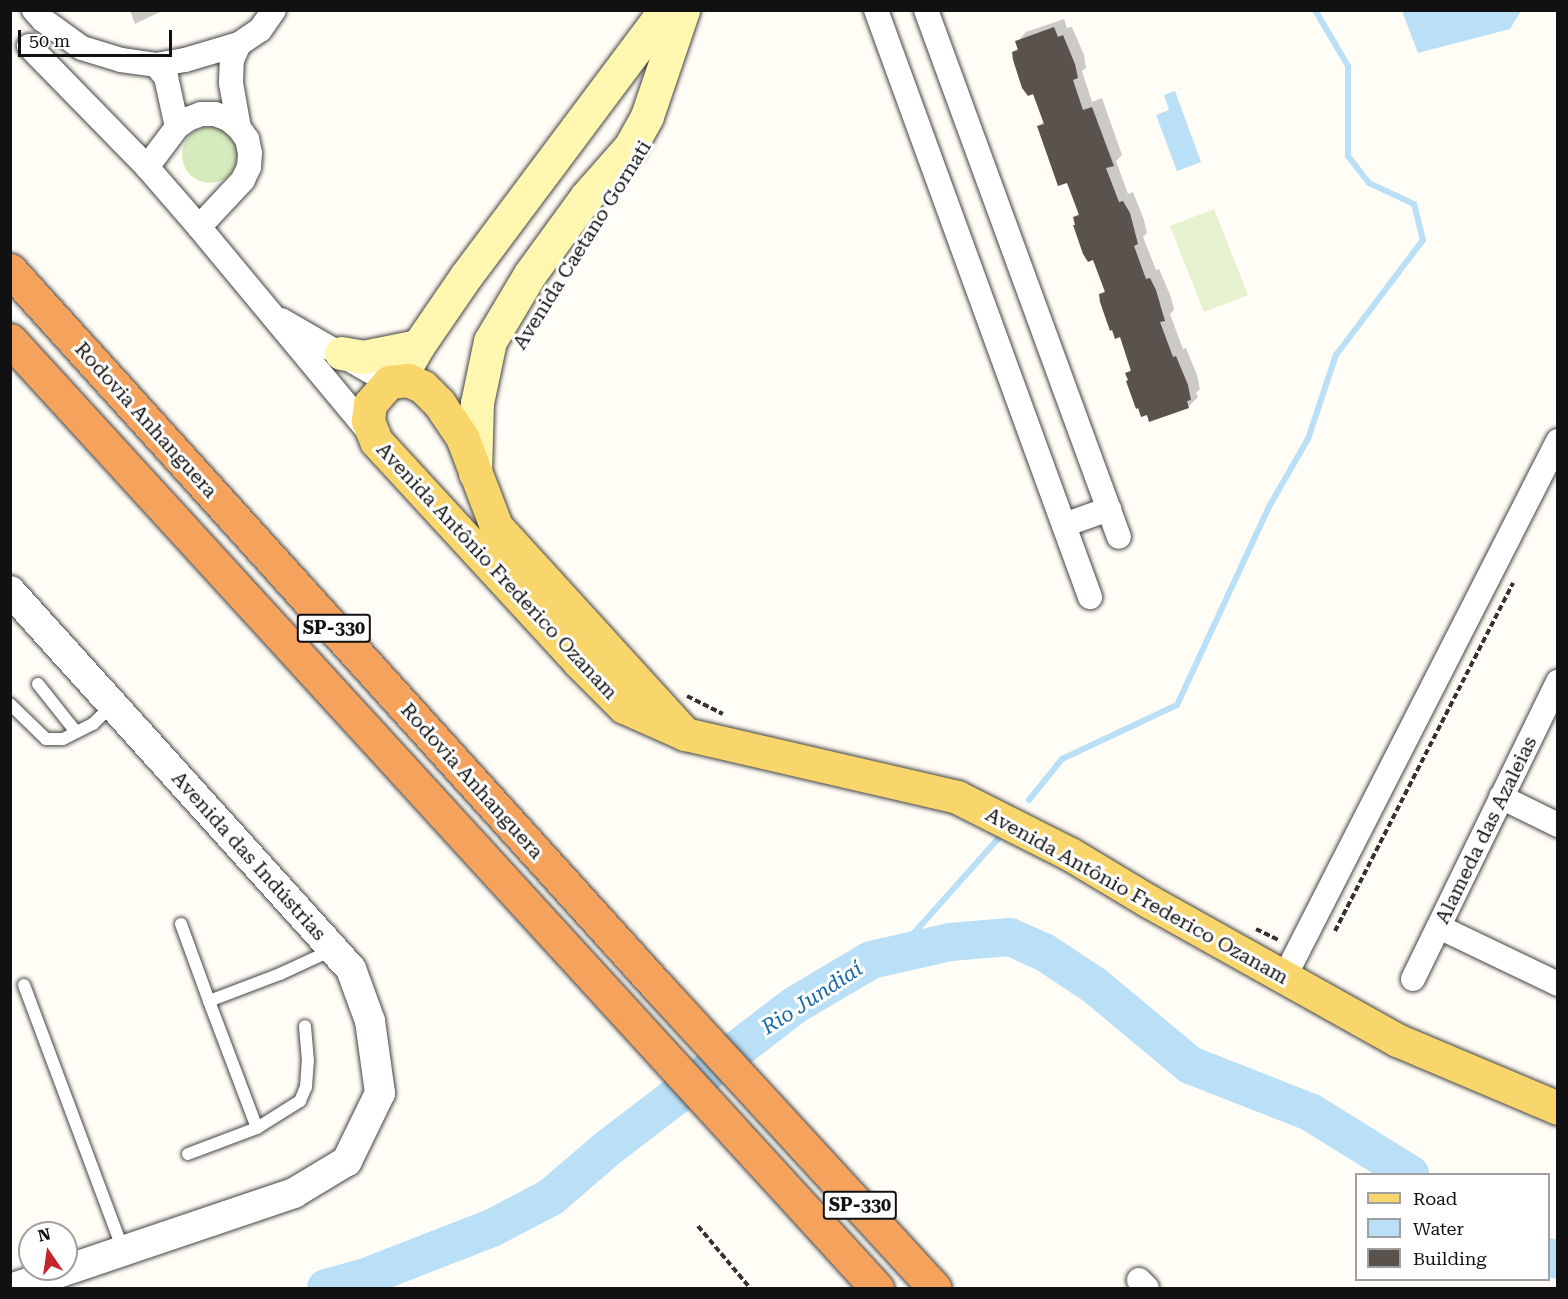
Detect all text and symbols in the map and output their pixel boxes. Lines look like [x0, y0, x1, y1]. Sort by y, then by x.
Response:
scale bar [21, 18, 176, 56]
text: 50 m [29, 30, 70, 51]
street label: Avenida Caetano Gornati [508, 136, 656, 354]
street label: Rodovia Anhanguera [70, 337, 222, 503]
street label: Avenida Antônio Frederico Ozanam [371, 438, 623, 704]
road number: SP-330 [296, 613, 372, 643]
street label: Rodovia Anhanguera [396, 698, 548, 864]
street label: Alameda das Azaleias [1430, 732, 1542, 928]
street label: Avenida das Indústrias [167, 766, 331, 946]
street label: Avenida Antônio Frederico Ozanam [981, 802, 1293, 990]
water label: Rio Jundiaí [757, 956, 867, 1040]
legend [1355, 1173, 1550, 1281]
text: Road [1413, 1188, 1457, 1209]
road number: SP-330 [822, 1190, 898, 1220]
text: Water [1413, 1218, 1464, 1239]
north arrow [18, 1221, 78, 1281]
text: N [36, 1224, 52, 1246]
text: Building [1413, 1248, 1487, 1269]

